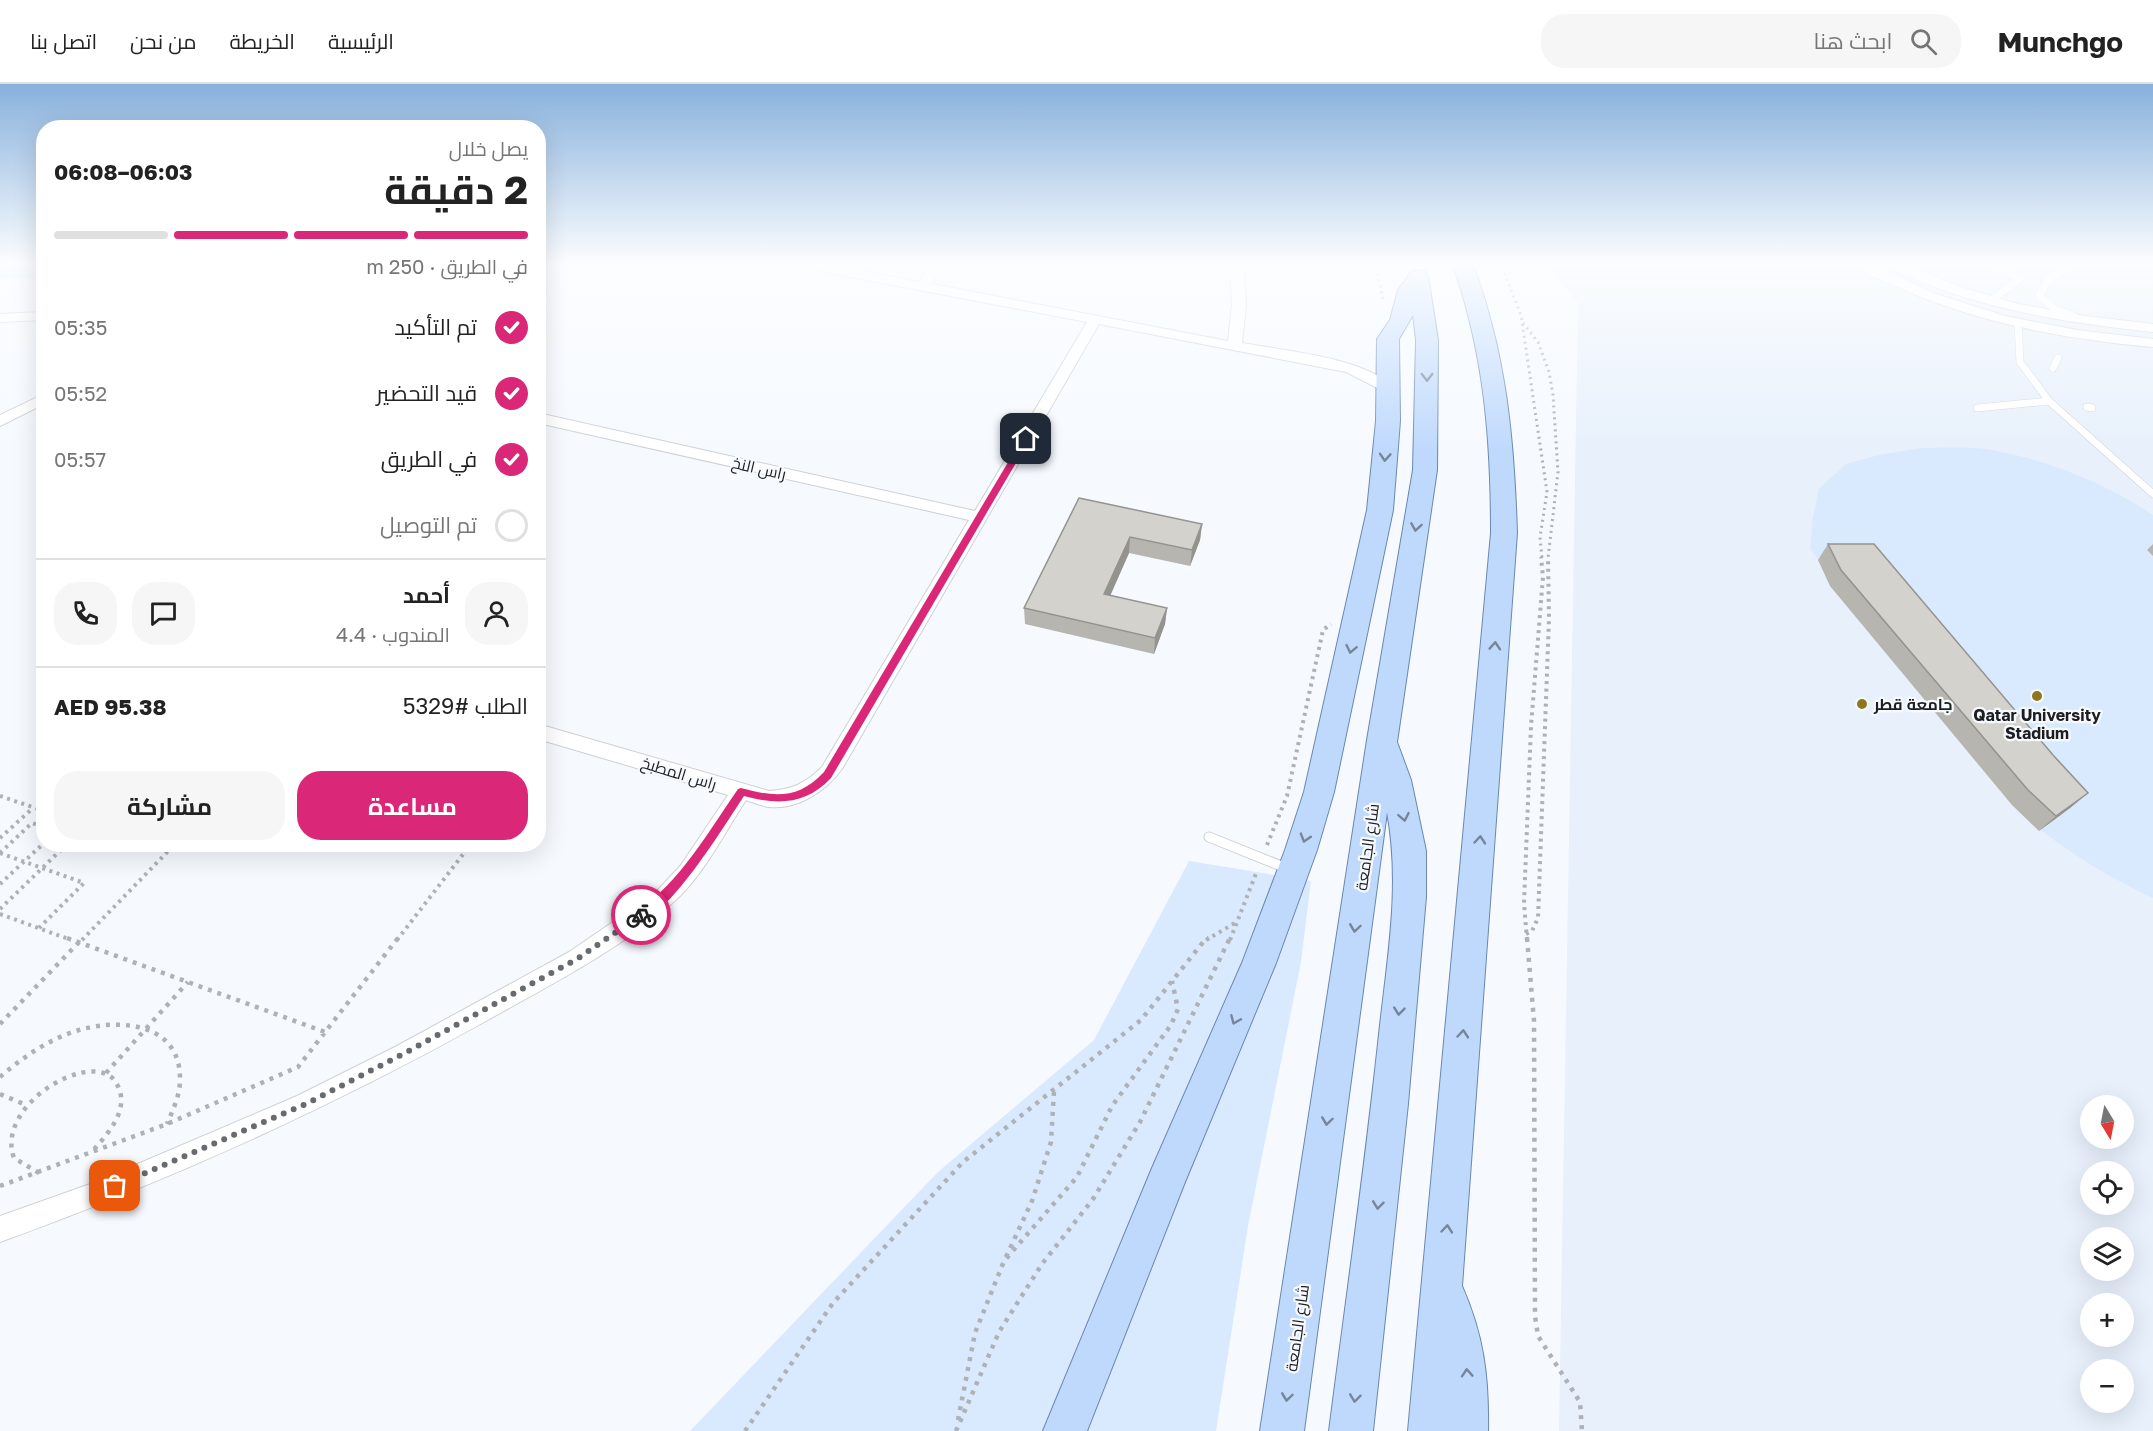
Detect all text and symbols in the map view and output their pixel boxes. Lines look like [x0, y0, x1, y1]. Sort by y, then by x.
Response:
search box [1541, 14, 1961, 68]
icon: search [1907, 25, 1940, 58]
text: Munchgo [1997, 25, 2123, 58]
text: ابحث هنا [1813, 27, 1892, 54]
text: اتصل بنا [30, 28, 97, 54]
text: من نحن [130, 28, 196, 54]
text: الخريطة [229, 28, 295, 54]
text: الرئيسية [328, 28, 394, 54]
text: يصل خلال [449, 136, 528, 160]
text: 06:03–06:08 [54, 158, 192, 185]
text: 2 دقيقة [384, 166, 528, 213]
text: في الطريق · 250 m [366, 254, 528, 278]
icon: check [495, 311, 528, 344]
text: تم التأكيد [394, 313, 477, 340]
text: 05:35 [54, 315, 107, 339]
one-way arrow [1421, 373, 1433, 382]
icon: check [495, 377, 528, 410]
text: قيد التحضير [376, 379, 477, 406]
text: 05:52 [54, 381, 107, 405]
pin [1000, 413, 1051, 464]
icon: home [1009, 422, 1042, 455]
icon: check [495, 443, 528, 476]
text: في الطريق [381, 445, 477, 472]
text: 05:57 [54, 447, 106, 471]
street label: راس النخ [729, 452, 788, 486]
one-way arrow [1379, 453, 1392, 462]
text: تم التوصيل [380, 511, 477, 538]
one-way arrow [1410, 522, 1423, 532]
text: أحمد [403, 581, 450, 608]
button: phone [54, 582, 117, 645]
button: chat [132, 582, 195, 645]
button: person [465, 582, 528, 645]
text: المندوب · 4.4 [336, 622, 450, 646]
one-way arrow [1488, 641, 1501, 650]
one-way arrow [1346, 644, 1359, 654]
marker: Qatar University Stadium [2030, 689, 2044, 703]
text: الطلب #5329 [403, 692, 528, 719]
text: AED 95.38 [54, 693, 167, 720]
place label: جامعة قطر [1873, 694, 1953, 714]
marker: جامعة قطر [1855, 697, 1869, 711]
place label: Qatar University Stadium [1973, 705, 2101, 743]
street label: راس المطبخ [638, 752, 719, 796]
button: مشاركة [54, 771, 285, 840]
button: مساعدة [297, 771, 528, 840]
street label: شارع الجامعة [1351, 802, 1385, 892]
one-way arrow [1397, 811, 1410, 821]
one-way arrow [1299, 832, 1312, 843]
one-way arrow [1473, 836, 1486, 845]
courier [611, 885, 671, 945]
icon: bike [625, 899, 658, 932]
one-way arrow [1349, 923, 1361, 932]
one-way arrow [1393, 1006, 1406, 1015]
one-way arrow [1230, 1014, 1242, 1025]
one-way arrow [1457, 1030, 1470, 1039]
north arrow [2080, 1095, 2134, 1149]
map controls [2080, 1095, 2134, 1413]
one-way arrow [1321, 1116, 1333, 1125]
pin [89, 1160, 140, 1211]
button: locate [2080, 1161, 2134, 1215]
icon: bag [98, 1169, 131, 1202]
one-way arrow [1372, 1200, 1385, 1209]
one-way arrow [1440, 1224, 1453, 1233]
button: layers [2080, 1227, 2134, 1281]
street label: شارع الجامعة [1281, 1283, 1315, 1373]
button: + [2080, 1293, 2134, 1347]
button: − [2080, 1359, 2134, 1413]
one-way arrow [1460, 1368, 1473, 1377]
one-way arrow [1281, 1392, 1293, 1401]
one-way arrow [1349, 1394, 1362, 1403]

